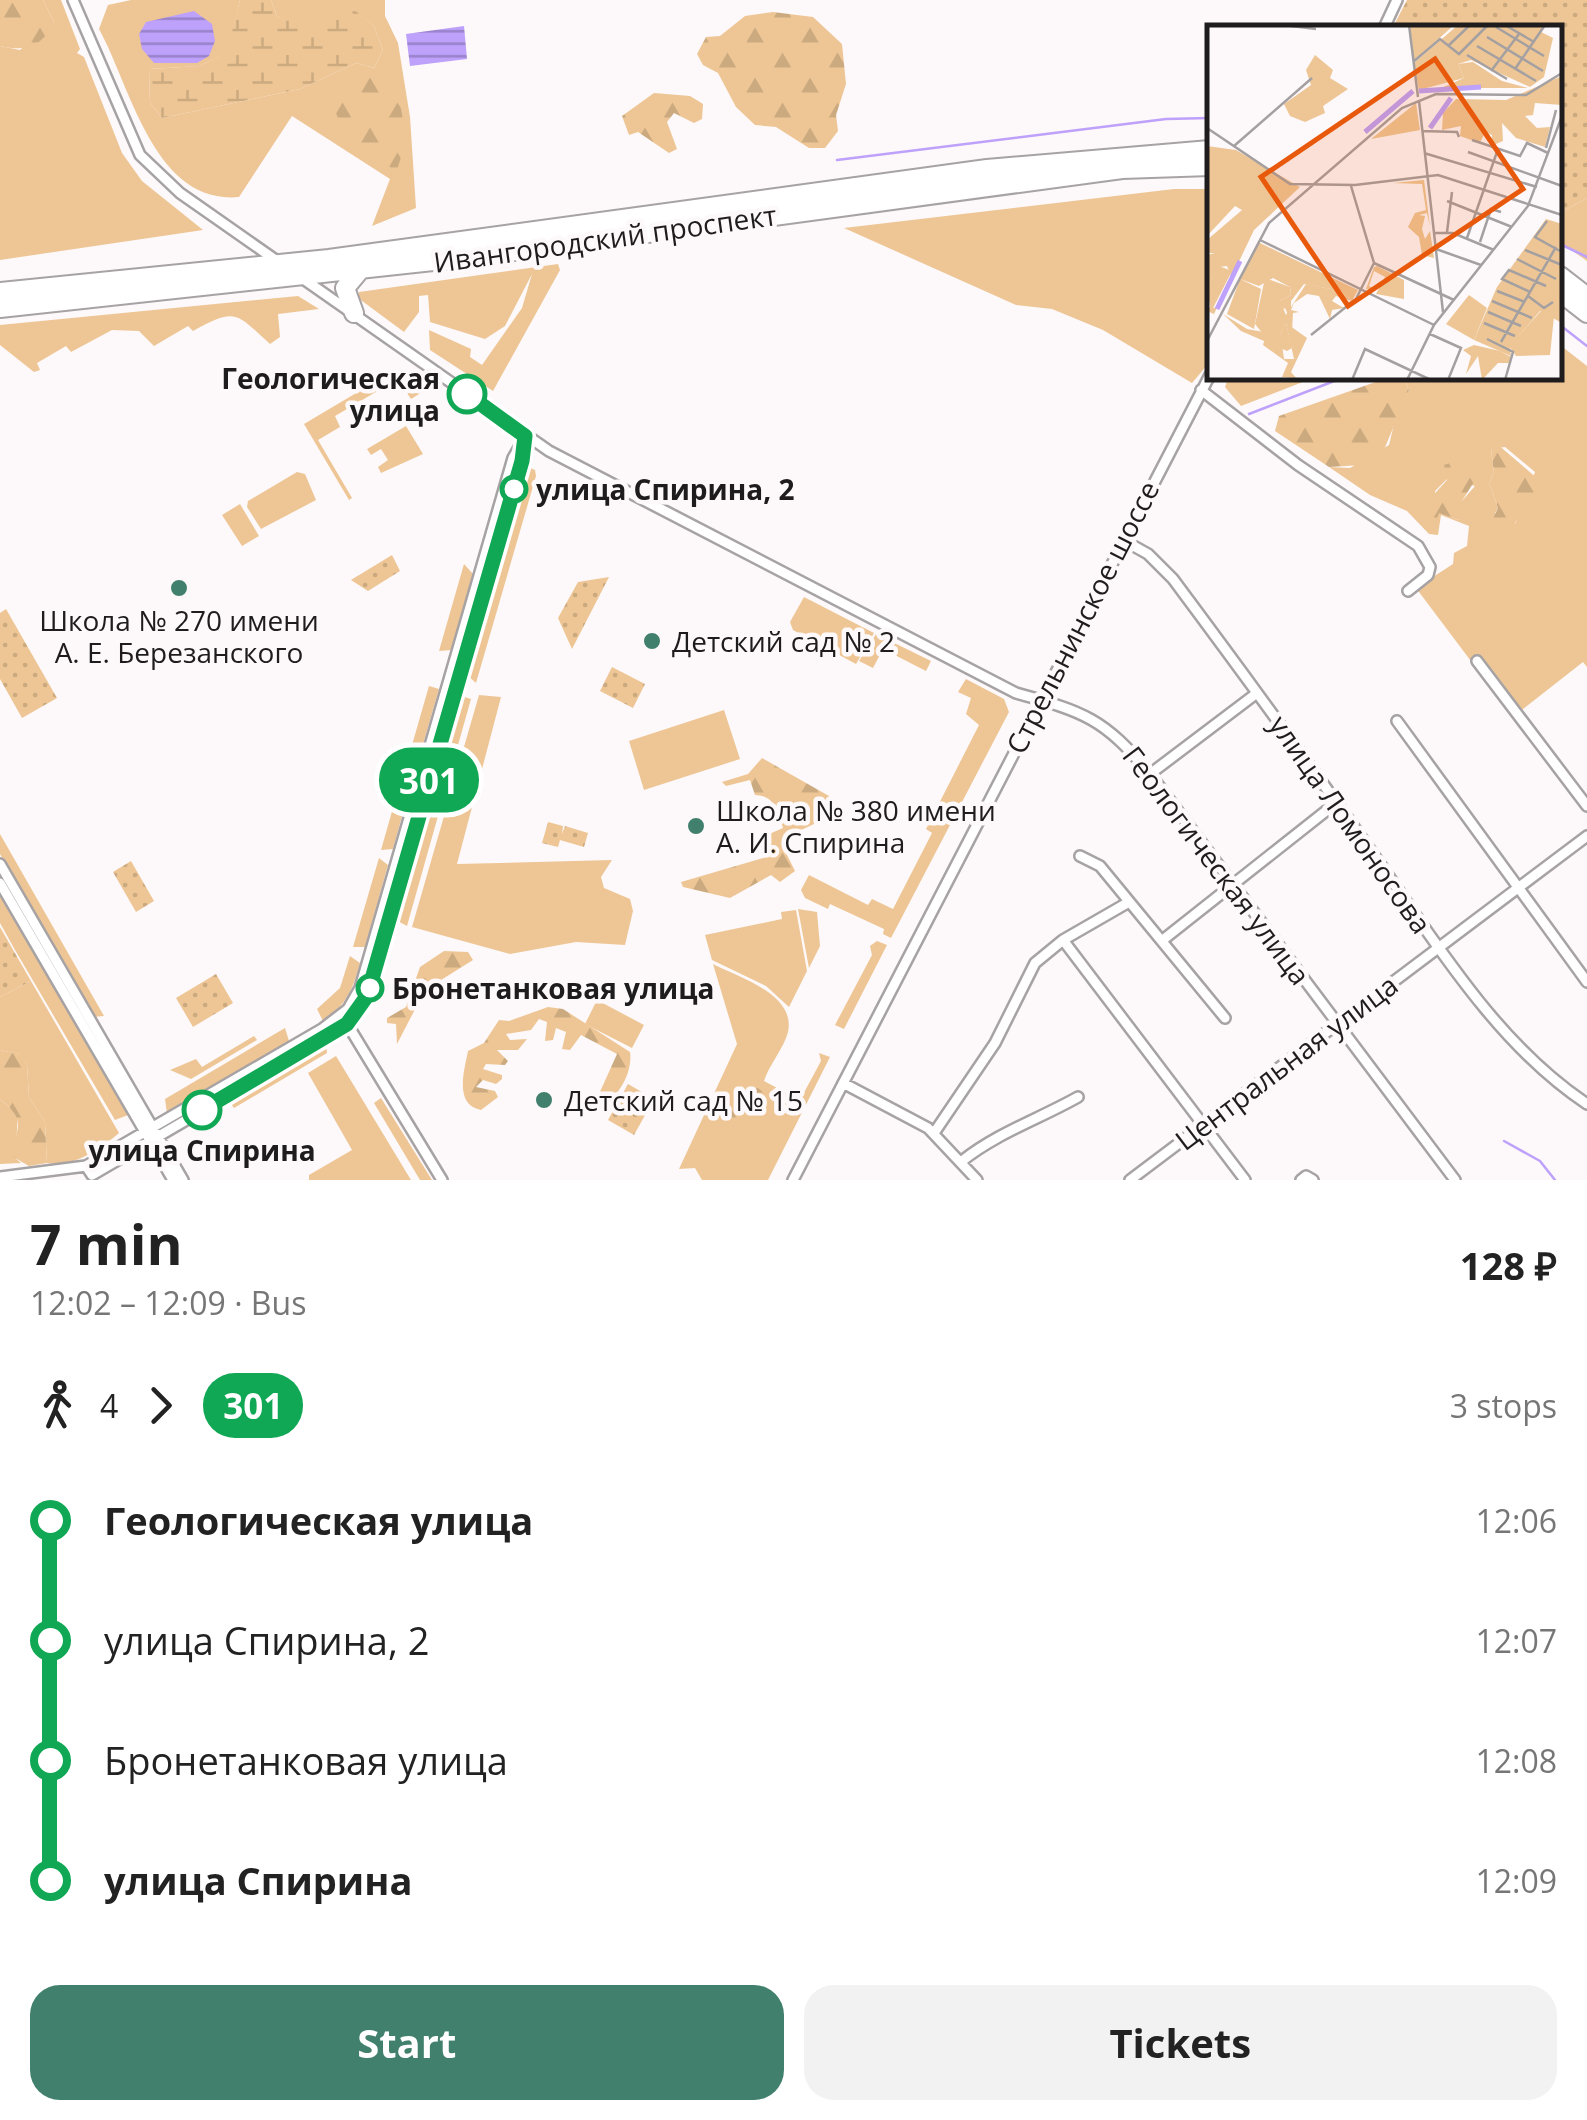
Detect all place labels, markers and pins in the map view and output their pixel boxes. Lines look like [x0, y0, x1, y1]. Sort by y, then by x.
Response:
place label: Геологическая улица [221, 359, 440, 429]
marker: Геологическая улица [448, 375, 486, 413]
place label: улица Спирина, 2 [536, 470, 794, 508]
marker: улица Спирина, 2 [501, 476, 527, 502]
marker: Школа № 270 имени А. Е. Березанского [168, 577, 190, 599]
place label: Школа № 270 имени А. Е. Березанского [39, 601, 319, 671]
place label: Детский сад № 2 [672, 622, 895, 660]
marker: Детский сад № 2 [641, 630, 663, 652]
place label: Школа № 380 имени А. И. Спирина [716, 791, 996, 861]
marker: Школа № 380 имени А. И. Спирина [685, 815, 707, 837]
place label: Бронетанковая улица [392, 969, 714, 1007]
marker: Бронетанковая улица [357, 975, 383, 1001]
place label: Детский сад № 15 [564, 1081, 803, 1119]
marker: Детский сад № 15 [533, 1089, 555, 1111]
marker: улица Спирина [183, 1091, 221, 1129]
place label: улица Спирина [88, 1131, 316, 1169]

